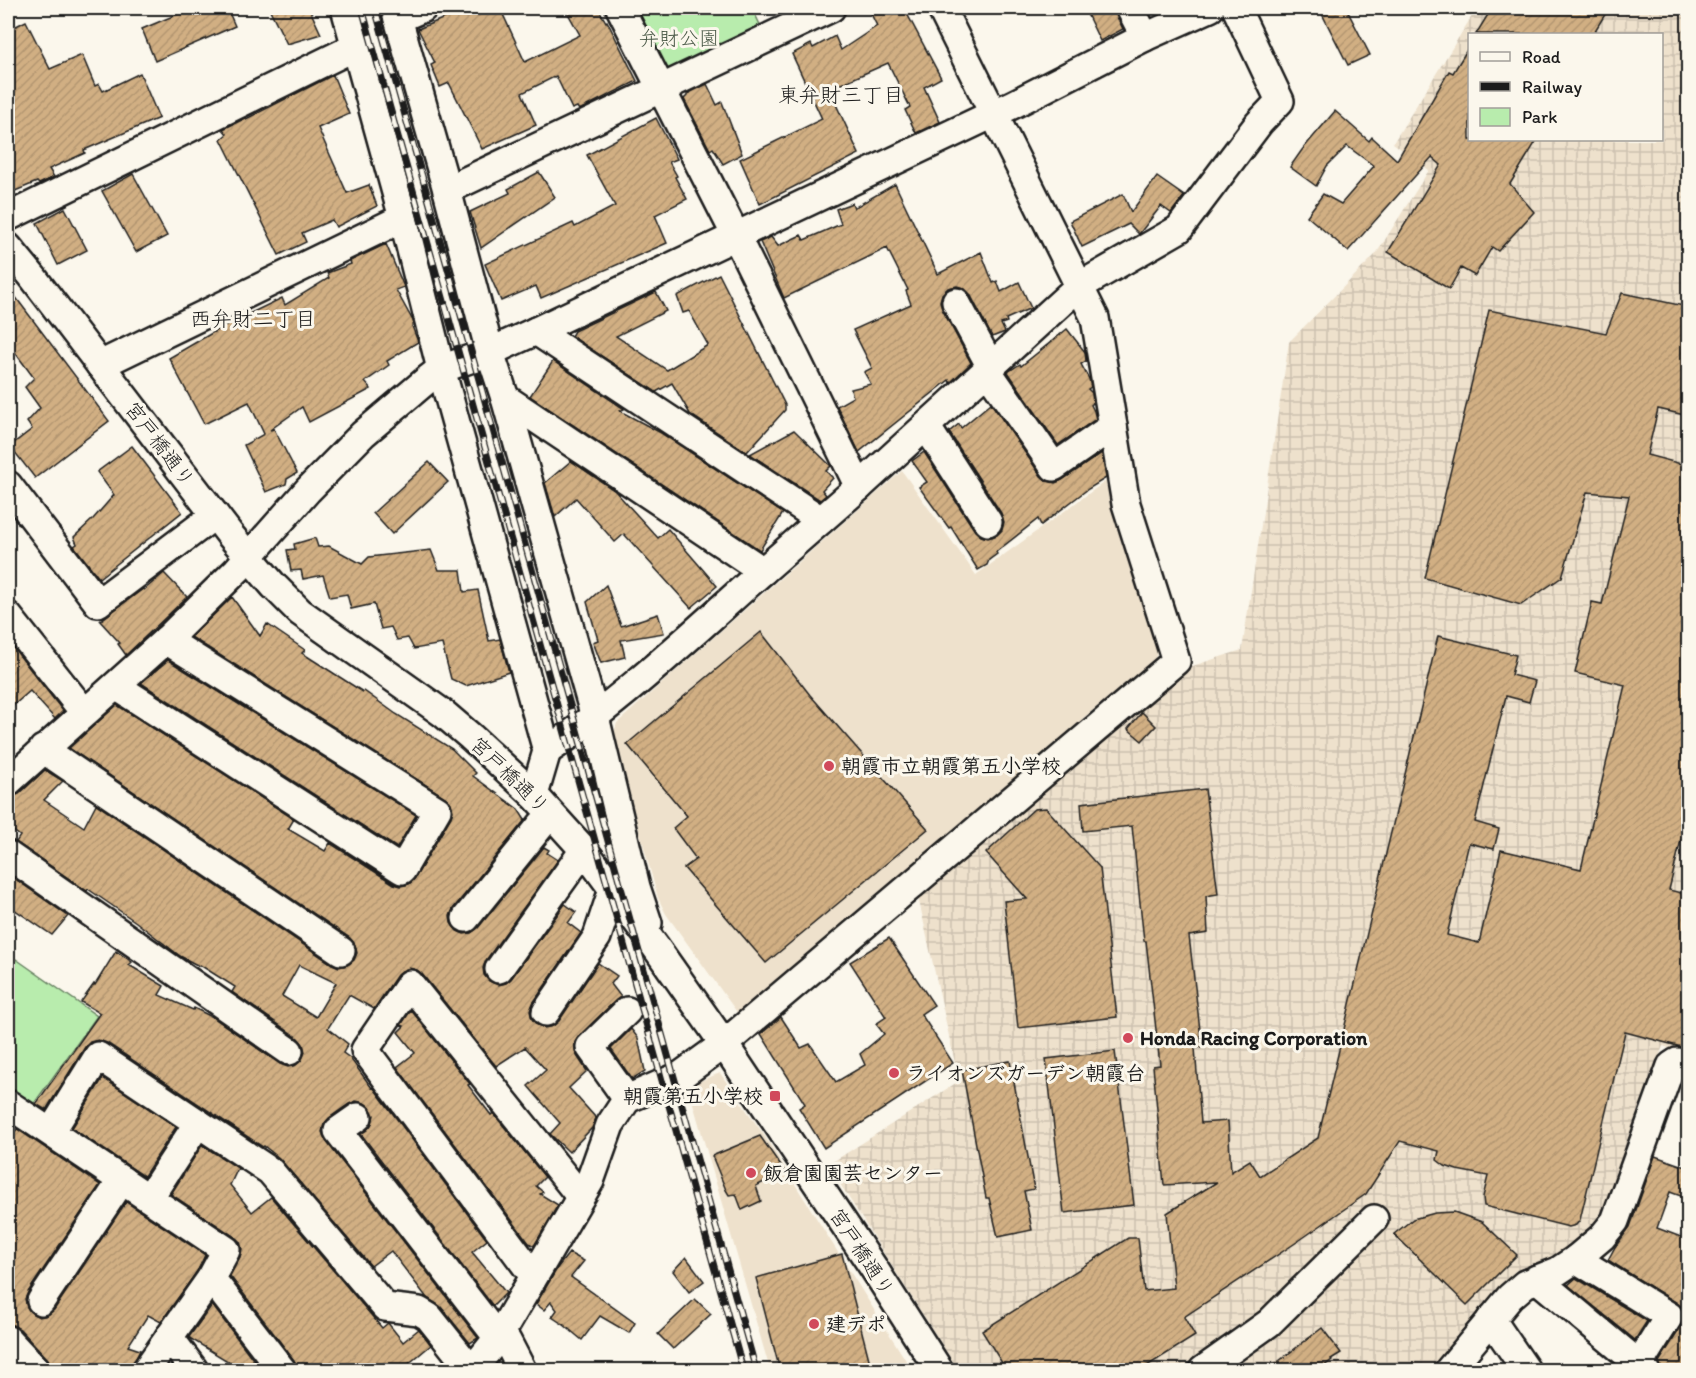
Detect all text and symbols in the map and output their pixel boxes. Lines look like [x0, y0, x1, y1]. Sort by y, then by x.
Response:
park label: 弁財公園 [639, 26, 719, 50]
legend [1468, 33, 1663, 141]
text: Road [1522, 46, 1561, 68]
text: Railway [1522, 76, 1583, 98]
district label: 東弁財三丁目 [778, 82, 904, 107]
text: Park [1522, 106, 1557, 128]
district label: 西弁財二丁目 [190, 306, 316, 331]
street label: 宮戸橋通り [120, 397, 200, 491]
street label: 宮戸橋通り [466, 732, 554, 818]
place label: 朝霞市立朝霞第五小学校 [841, 754, 1061, 778]
marker: 朝霞市立朝霞第五小学校 [822, 759, 836, 773]
place label: Honda Racing Corporation [1140, 1026, 1368, 1051]
marker: Honda Racing Corporation [1121, 1031, 1135, 1045]
place label: ライオンズガーデン朝霞台 [906, 1061, 1145, 1085]
marker: ライオンズガーデン朝霞台 [887, 1066, 901, 1080]
place label: 朝霞第五小学校 [623, 1084, 763, 1108]
marker: 朝霞第五小学校 [768, 1089, 782, 1103]
place label: 飯倉園園芸センター [763, 1161, 943, 1185]
marker: 飯倉園園芸センター [744, 1166, 758, 1180]
street label: 宮戸橋通り [825, 1204, 899, 1300]
place label: 建デポ [826, 1312, 886, 1336]
marker: 建デポ [807, 1317, 821, 1331]

